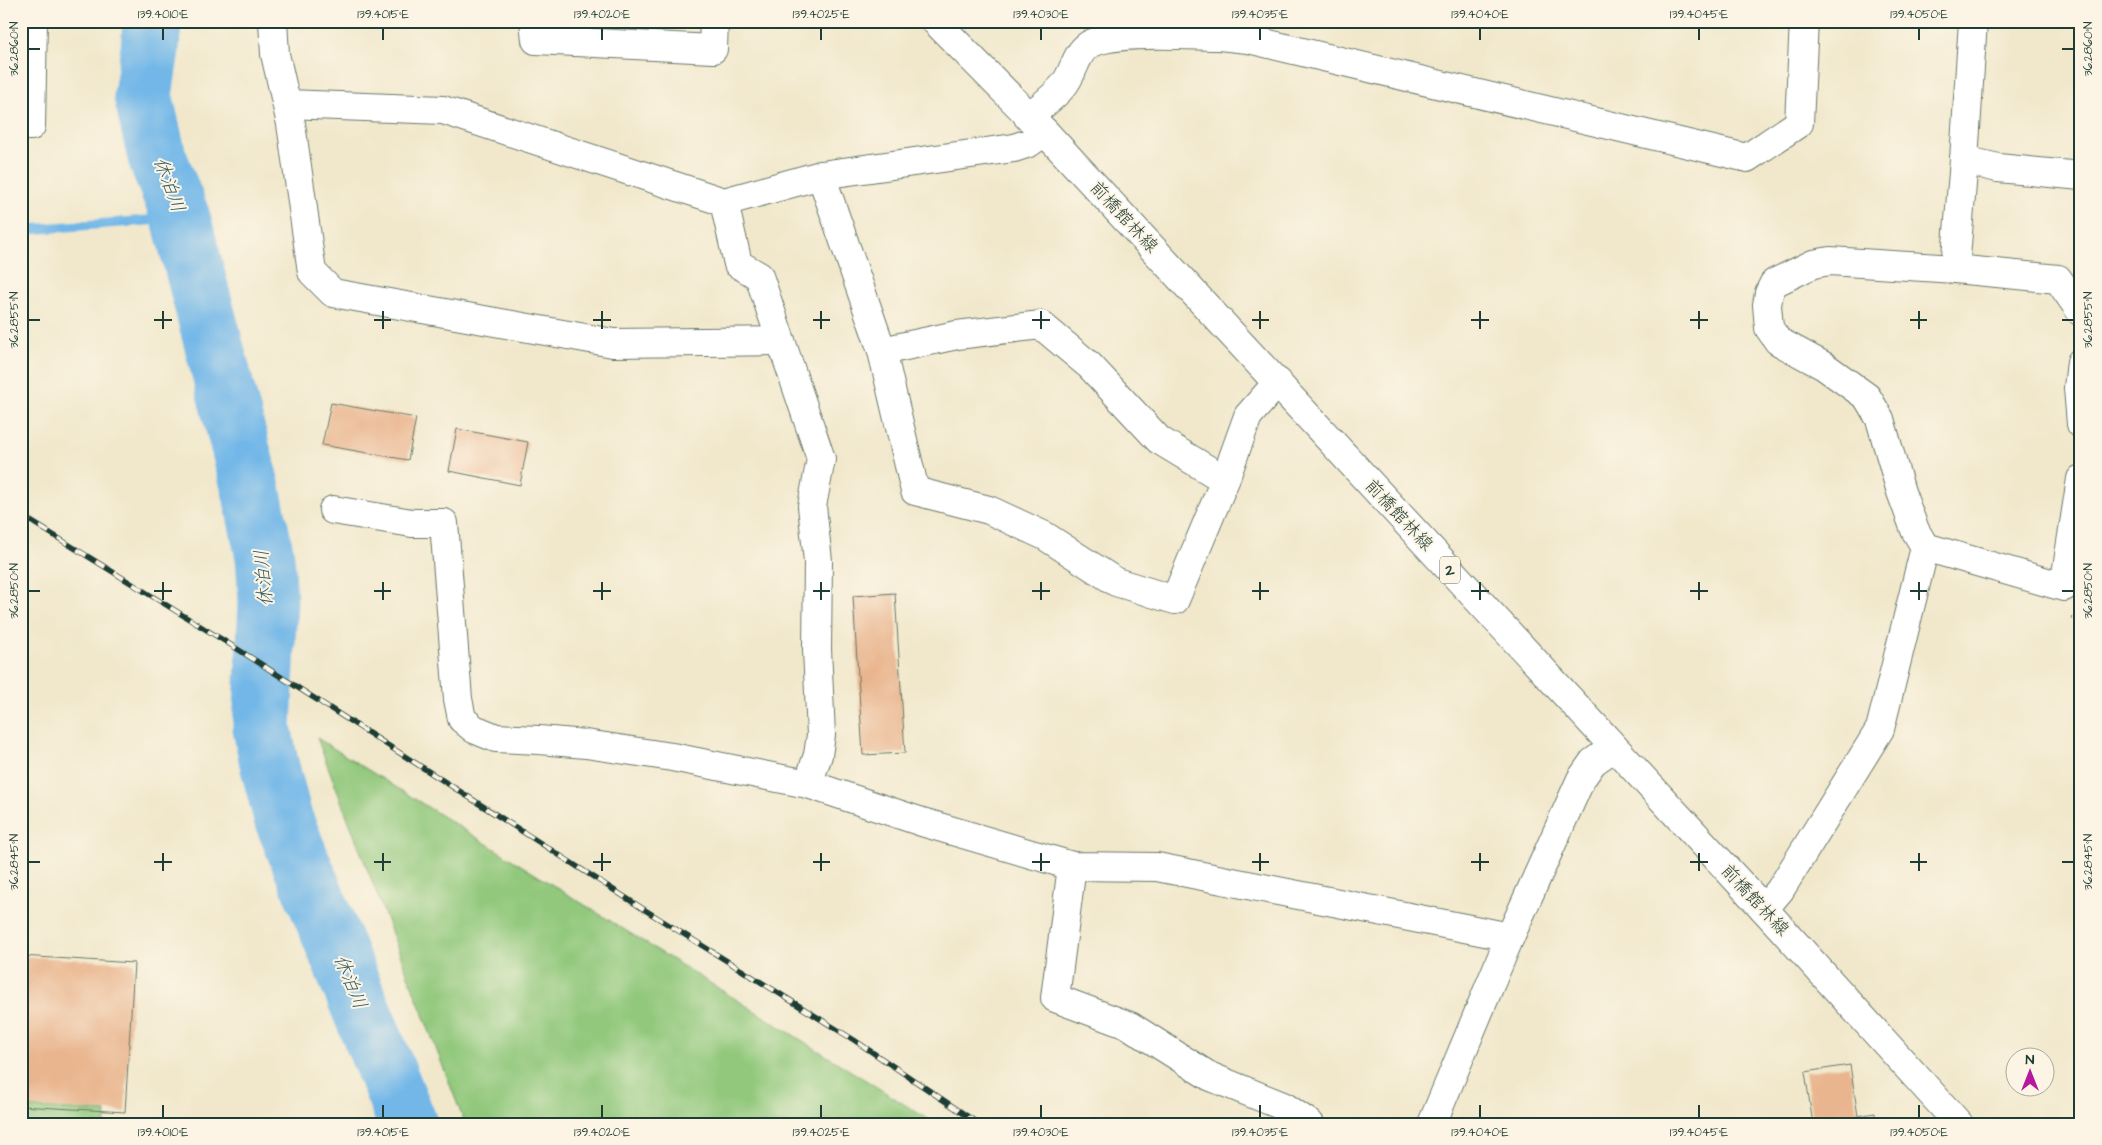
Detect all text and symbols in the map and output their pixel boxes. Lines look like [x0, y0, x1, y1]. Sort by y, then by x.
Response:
text: 139.4010°E [138, 6, 188, 23]
text: 139.4015°E [357, 6, 409, 23]
text: 139.4020°E [574, 6, 630, 23]
text: 139.4025°E [793, 6, 850, 23]
text: 139.4030°E [1013, 6, 1069, 23]
text: 139.4035°E [1232, 6, 1288, 23]
text: 139.4040°E [1451, 6, 1509, 23]
text: 139.4045°E [1670, 6, 1728, 23]
text: 139.4050°E [1890, 6, 1948, 23]
text: 36.2860°N [6, 21, 23, 77]
text: 36.2860°N [2080, 21, 2097, 77]
water label: 休泊川 [147, 154, 191, 216]
street label: 前橋館林線 [1084, 176, 1164, 258]
text: 36.2855°N [6, 291, 23, 349]
text: 36.2855°N [2080, 291, 2097, 349]
street label: 前橋館林線 [1359, 474, 1439, 556]
water label: 休泊川 [248, 548, 280, 608]
road number: 2 [1440, 556, 1460, 584]
text: 36.2850°N [6, 562, 23, 619]
text: 36.2850°N [2080, 562, 2097, 619]
text: 36.2845°N [6, 833, 23, 890]
text: 36.2845°N [2080, 833, 2097, 890]
street label: 前橋館林線 [1715, 859, 1795, 941]
water label: 休泊川 [327, 951, 373, 1013]
north arrow [2004, 1048, 2054, 1098]
text: N [2026, 1050, 2035, 1070]
text: 139.4010°E [138, 1124, 188, 1141]
text: 139.4015°E [357, 1124, 409, 1141]
text: 139.4020°E [574, 1124, 630, 1141]
text: 139.4025°E [793, 1124, 850, 1141]
text: 139.4030°E [1013, 1124, 1069, 1141]
text: 139.4035°E [1232, 1124, 1288, 1141]
text: 139.4040°E [1451, 1124, 1509, 1141]
text: 139.4045°E [1670, 1124, 1728, 1141]
text: 139.4050°E [1890, 1124, 1948, 1141]

